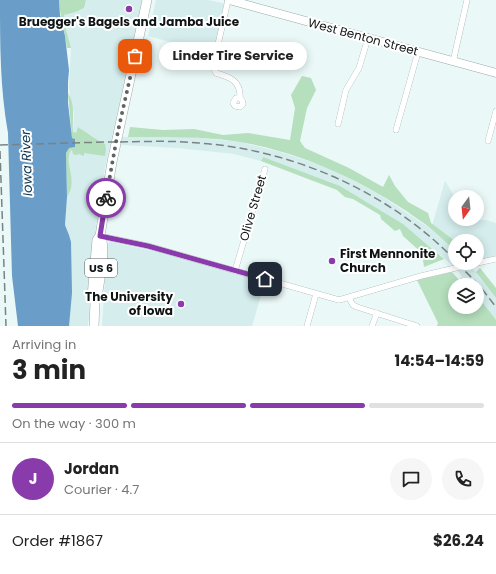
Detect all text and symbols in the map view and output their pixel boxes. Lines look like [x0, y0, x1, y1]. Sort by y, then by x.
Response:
marker: Bruegger's Bagels and Jamba Juice [124, 4, 134, 14]
place label: Bruegger's Bagels and Jamba Juice [19, 13, 240, 30]
street label: West Benton Street [306, 14, 420, 59]
pin [118, 39, 152, 73]
callout: Linder Tire Service [159, 42, 307, 70]
icon: bag [124, 45, 146, 67]
text: Linder Tire Service [172, 46, 294, 65]
water label: Iowa River [16, 128, 37, 196]
street label: Olive Street [235, 173, 270, 243]
courier [86, 178, 126, 218]
icon: bike [95, 187, 117, 209]
north arrow [448, 190, 484, 226]
map controls [448, 190, 484, 314]
button: locate [448, 234, 484, 270]
place label: First Mennonite Church [340, 245, 436, 276]
marker: First Mennonite Church [327, 256, 337, 266]
road number: US 6 [85, 259, 117, 277]
pin [248, 262, 282, 296]
icon: home [254, 268, 276, 290]
button: layers [448, 278, 484, 314]
place label: The University of Iowa [85, 288, 173, 319]
marker: The University of Iowa [176, 299, 186, 309]
text: Arriving in [12, 335, 76, 354]
text: 14:54–14:59 [395, 350, 484, 371]
text: 3 min [12, 352, 86, 388]
text: On the way · 300 m [12, 414, 136, 433]
text: Jordan [64, 458, 119, 479]
button: chat [390, 458, 432, 500]
button: phone [442, 458, 484, 500]
text: J [29, 468, 37, 489]
text: Courier · 4.7 [64, 480, 139, 499]
text: Order #1867 [12, 530, 103, 551]
text: $26.24 [433, 530, 484, 551]

